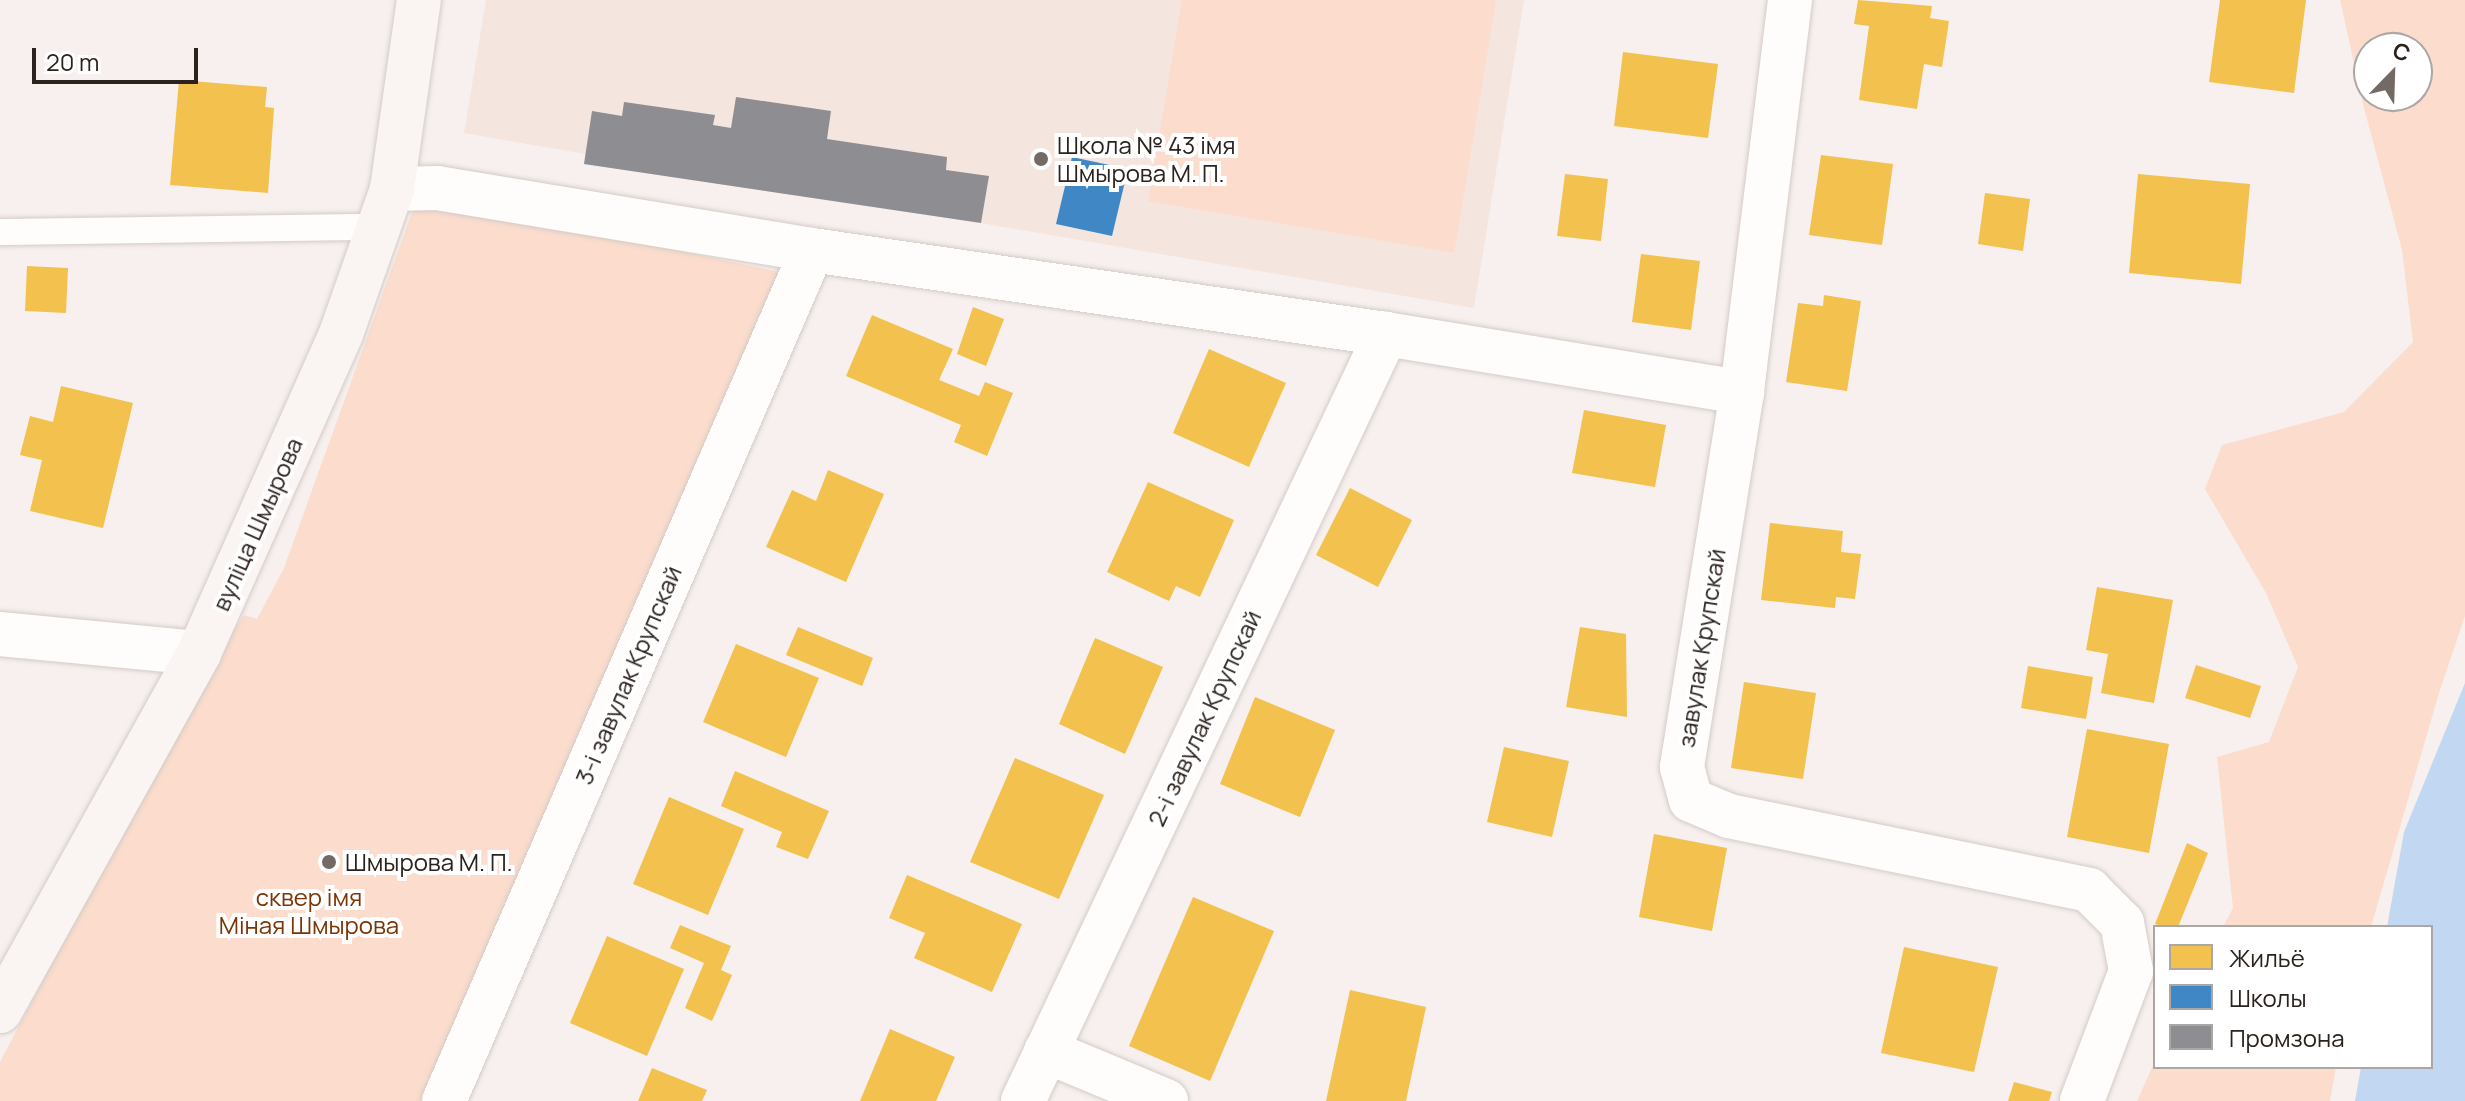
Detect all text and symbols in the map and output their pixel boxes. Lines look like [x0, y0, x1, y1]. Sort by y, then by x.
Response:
scale bar [36, 32, 202, 82]
north arrow [2353, 32, 2433, 112]
text: С [2388, 35, 2415, 69]
text: 20 m [46, 45, 99, 78]
place label: Школа № 43 імя Шмырова М. П. [1057, 131, 1236, 187]
marker: Школа № 43 імя Шмырова М. П. [1032, 150, 1050, 168]
street label: вуліца Шмырова [206, 433, 308, 615]
street label: завулак Крупскай [1671, 547, 1731, 749]
street label: 3-і завулак Крупскай [569, 561, 687, 789]
street label: 2-і завулак Крупскай [1141, 605, 1267, 831]
place label: Шмырова М. П. [345, 848, 513, 876]
marker: Шмырова М. П. [320, 853, 338, 871]
park label: сквер імя Міная Шмырова [219, 883, 399, 939]
legend [2153, 925, 2433, 1069]
text: Жильё [2229, 941, 2305, 974]
text: Школы [2229, 981, 2307, 1014]
text: Промзона [2229, 1021, 2344, 1054]

